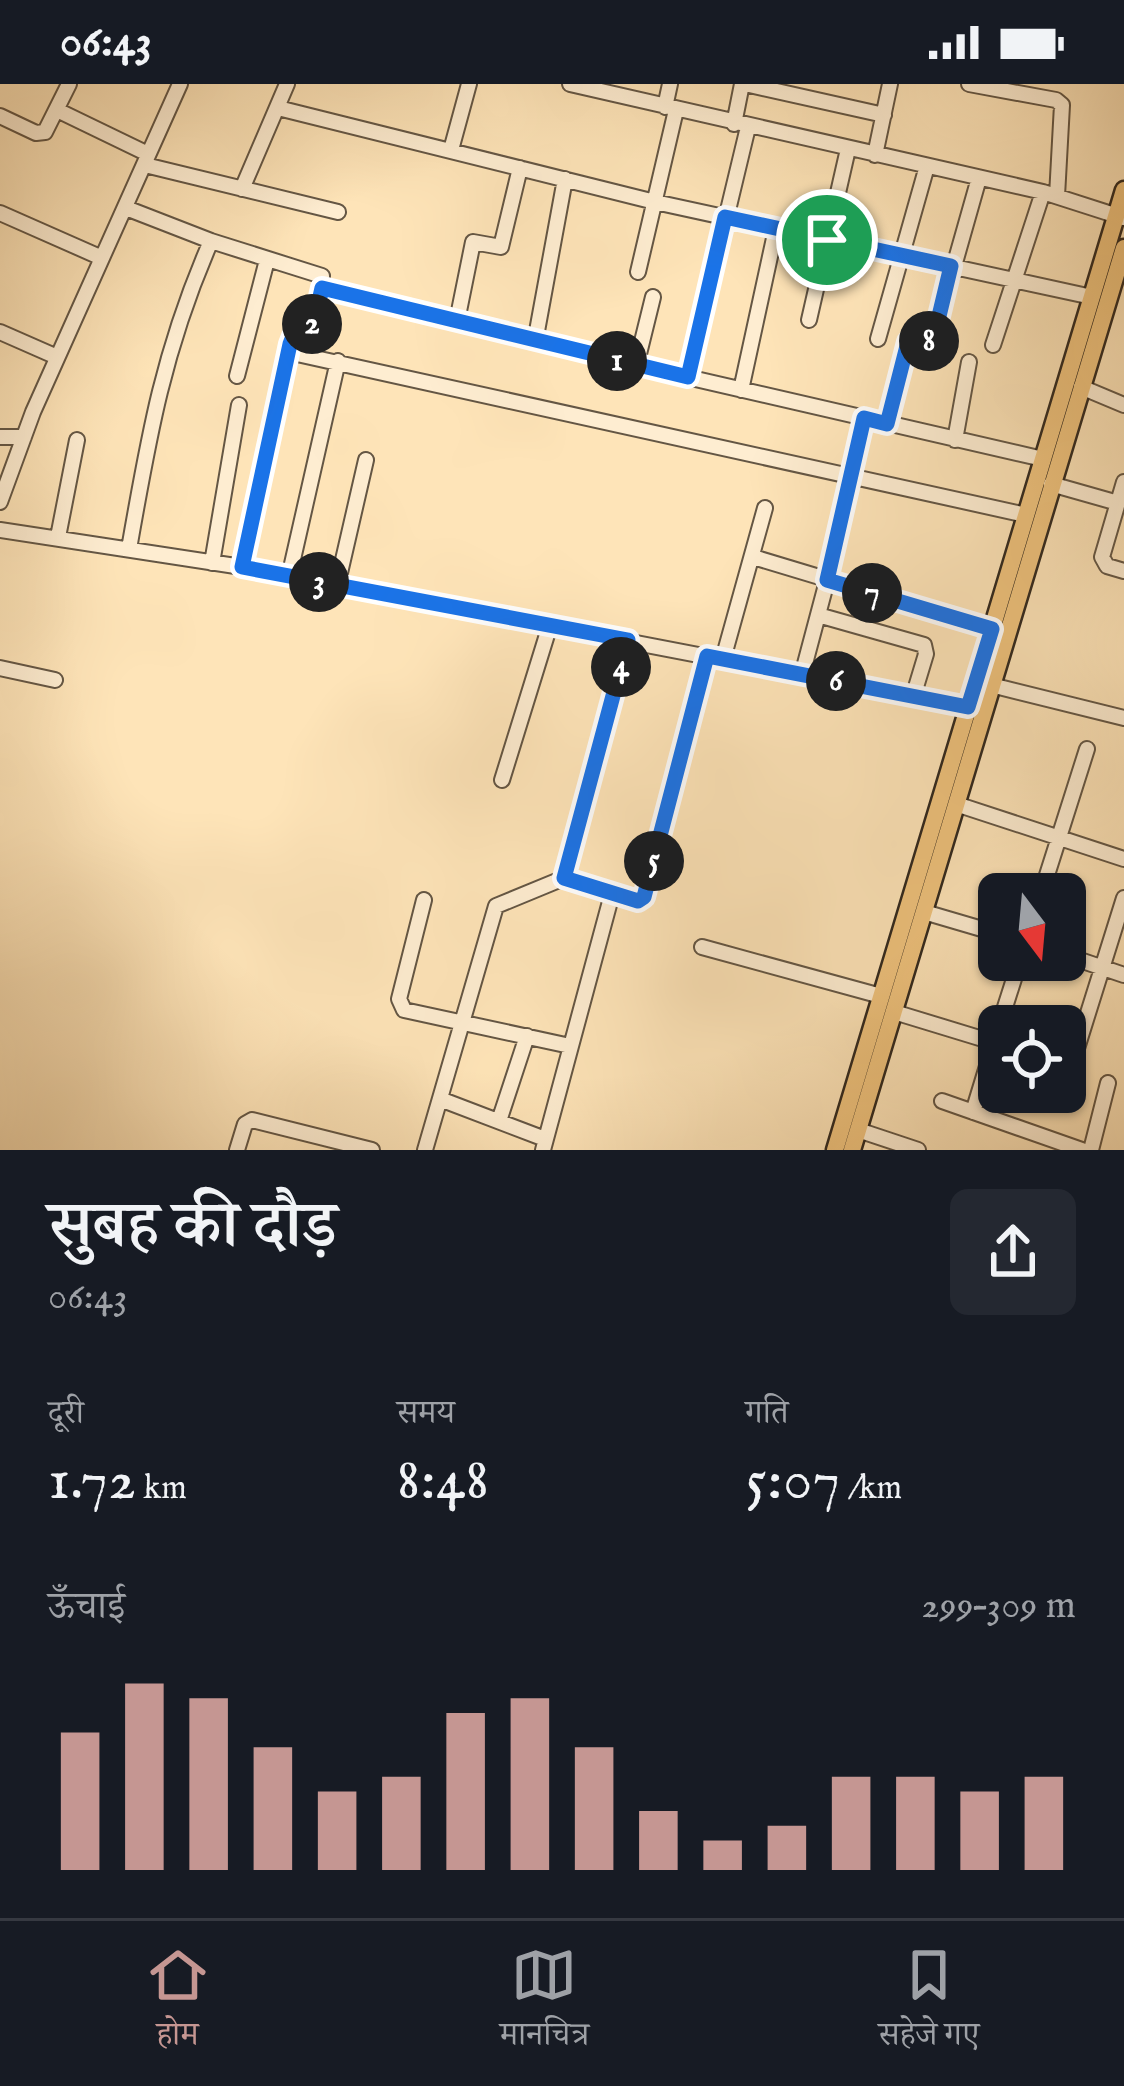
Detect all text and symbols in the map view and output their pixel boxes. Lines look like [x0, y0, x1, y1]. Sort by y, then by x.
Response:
text: 06:43 [60, 14, 152, 71]
pin [776, 189, 878, 291]
icon: arrive [794, 207, 860, 273]
pin: 2 [282, 294, 342, 354]
text: 2 [304, 303, 320, 345]
pin: 8 [899, 311, 959, 371]
text: 8 [923, 320, 935, 362]
pin: 1 [587, 331, 647, 391]
text: 1 [611, 340, 623, 382]
pin: 3 [289, 552, 349, 612]
text: 3 [313, 561, 325, 603]
pin: 7 [842, 563, 902, 623]
text: 7 [864, 572, 880, 614]
pin: 4 [591, 637, 651, 697]
text: 4 [613, 646, 629, 688]
pin: 6 [806, 651, 866, 711]
text: 6 [829, 660, 843, 702]
pin: 5 [624, 831, 684, 891]
text: 5 [648, 840, 660, 882]
north arrow [978, 873, 1086, 981]
map controls [978, 873, 1086, 1113]
button: locate [978, 1005, 1086, 1113]
text: सुबह की दौड़ [48, 1186, 337, 1270]
button: share [950, 1189, 1076, 1315]
text: 06:43 [48, 1273, 128, 1322]
text: दूरी [48, 1393, 84, 1435]
text: समय [397, 1393, 455, 1435]
text: गति [745, 1393, 789, 1435]
text: 1.72 [48, 1444, 136, 1520]
text: 8:48 [397, 1444, 489, 1520]
text: 5:07 [745, 1444, 840, 1520]
text: km [136, 1468, 187, 1510]
text: /km [840, 1468, 902, 1510]
text: 299–309 m [921, 1582, 1076, 1631]
text: ऊँचाई [48, 1583, 125, 1632]
tab: होम [145, 1942, 211, 2066]
tab: मानचित्र [500, 1942, 589, 2066]
tab: सहेजे गए [878, 1942, 979, 2066]

